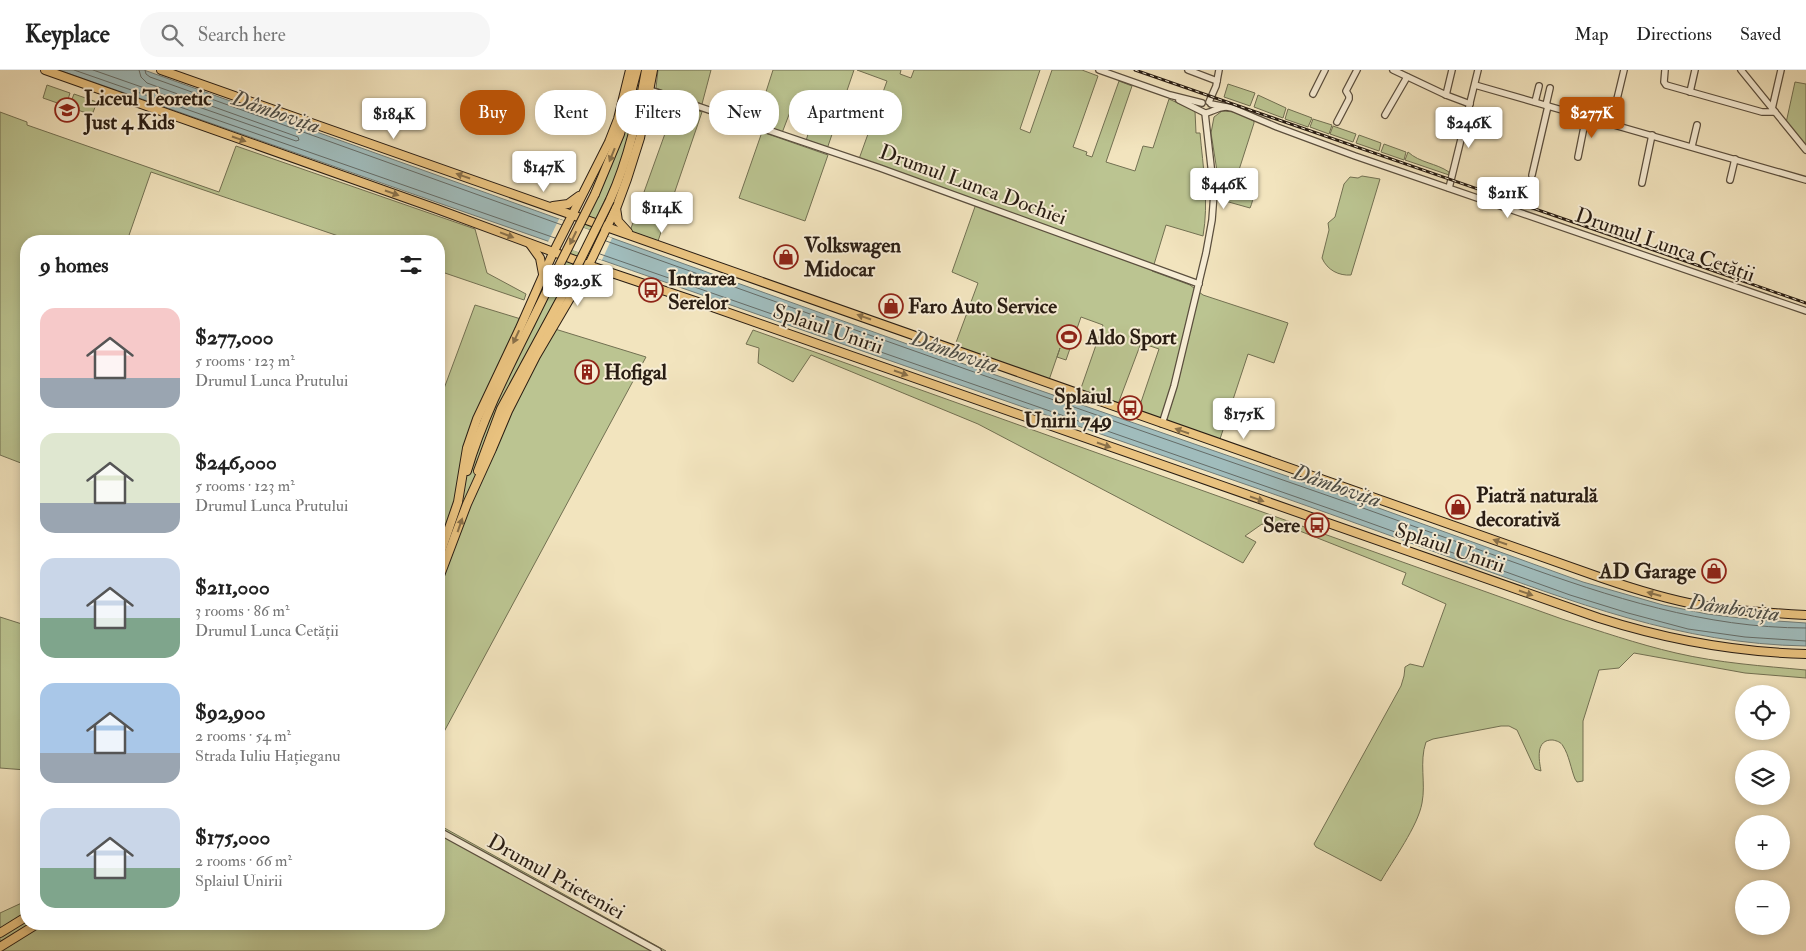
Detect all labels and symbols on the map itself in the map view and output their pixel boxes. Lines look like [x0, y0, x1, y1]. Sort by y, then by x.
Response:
water label: Dâmbovița [227, 84, 324, 140]
place label: Liceul Teoretic Just 4 Kids [83, 85, 212, 136]
school or university icon: Liceul Teoretic Just 4 Kids [54, 97, 80, 123]
pin: $277K [1557, 97, 1627, 139]
pin: $184K [359, 98, 429, 140]
pin: $246K [1434, 106, 1504, 149]
one-way arrow [232, 135, 247, 143]
street label: Drumul Lunca Dochiei [876, 139, 1071, 232]
one-way arrow [608, 148, 616, 162]
pin: $147K [509, 150, 579, 193]
pin: $446K [1189, 168, 1259, 210]
one-way arrow [455, 172, 470, 180]
pin: $211K [1473, 176, 1543, 219]
one-way arrow [385, 189, 400, 197]
pin: $114K [627, 191, 697, 234]
street label: Drumul Lunca Cetății [1571, 202, 1759, 289]
one-way arrow [500, 231, 515, 239]
one-way arrow [569, 231, 577, 245]
place label: Volkswagen Midocar [803, 232, 901, 283]
shop icon: Volkswagen Midocar [773, 244, 799, 270]
pin: $92.9K [537, 264, 619, 307]
place label: Intrarea Serelor [668, 265, 737, 316]
bus stop icon: Intrarea Serelor [638, 277, 664, 303]
shop icon: Faro Auto Service [878, 293, 904, 319]
place label: Faro Auto Service [908, 293, 1057, 320]
street label: Splaiul Unirii [769, 298, 887, 361]
one-way arrow [856, 313, 871, 321]
water label: Dâmbovița [906, 324, 1003, 380]
sports icon: Aldo Sport [1056, 324, 1082, 350]
place label: Aldo Sport [1085, 324, 1177, 351]
one-way arrow [512, 330, 520, 344]
building icon: Hofigal [574, 359, 600, 385]
place label: Hofigal [604, 359, 668, 386]
one-way arrow [894, 369, 909, 377]
place label: Splaiul Unirii 749 [1024, 383, 1113, 434]
bus stop icon: Splaiul Unirii 749 [1117, 395, 1143, 421]
pin: $175K [1209, 398, 1279, 440]
one-way arrow [1174, 426, 1189, 434]
one-way arrow [1097, 441, 1112, 449]
water label: Dâmbovița [1288, 458, 1385, 514]
place label: Piatră naturală decorativă [1476, 482, 1599, 533]
shop icon: Piatră naturală decorativă [1445, 494, 1471, 520]
one-way arrow [1250, 496, 1265, 503]
place label: Sere [1263, 512, 1300, 539]
bus stop icon: Sere [1304, 512, 1330, 538]
one-way arrow [456, 517, 464, 532]
street label: Splaiul Unirii [1391, 517, 1509, 580]
one-way arrow [1492, 538, 1507, 546]
place label: AD Garage [1598, 558, 1696, 585]
shop icon: AD Garage [1701, 558, 1727, 584]
water label: Dâmbovița [1686, 588, 1781, 628]
one-way arrow [1519, 590, 1534, 597]
one-way arrow [1647, 590, 1662, 598]
street label: Drumul Prieteniei [483, 828, 630, 926]

